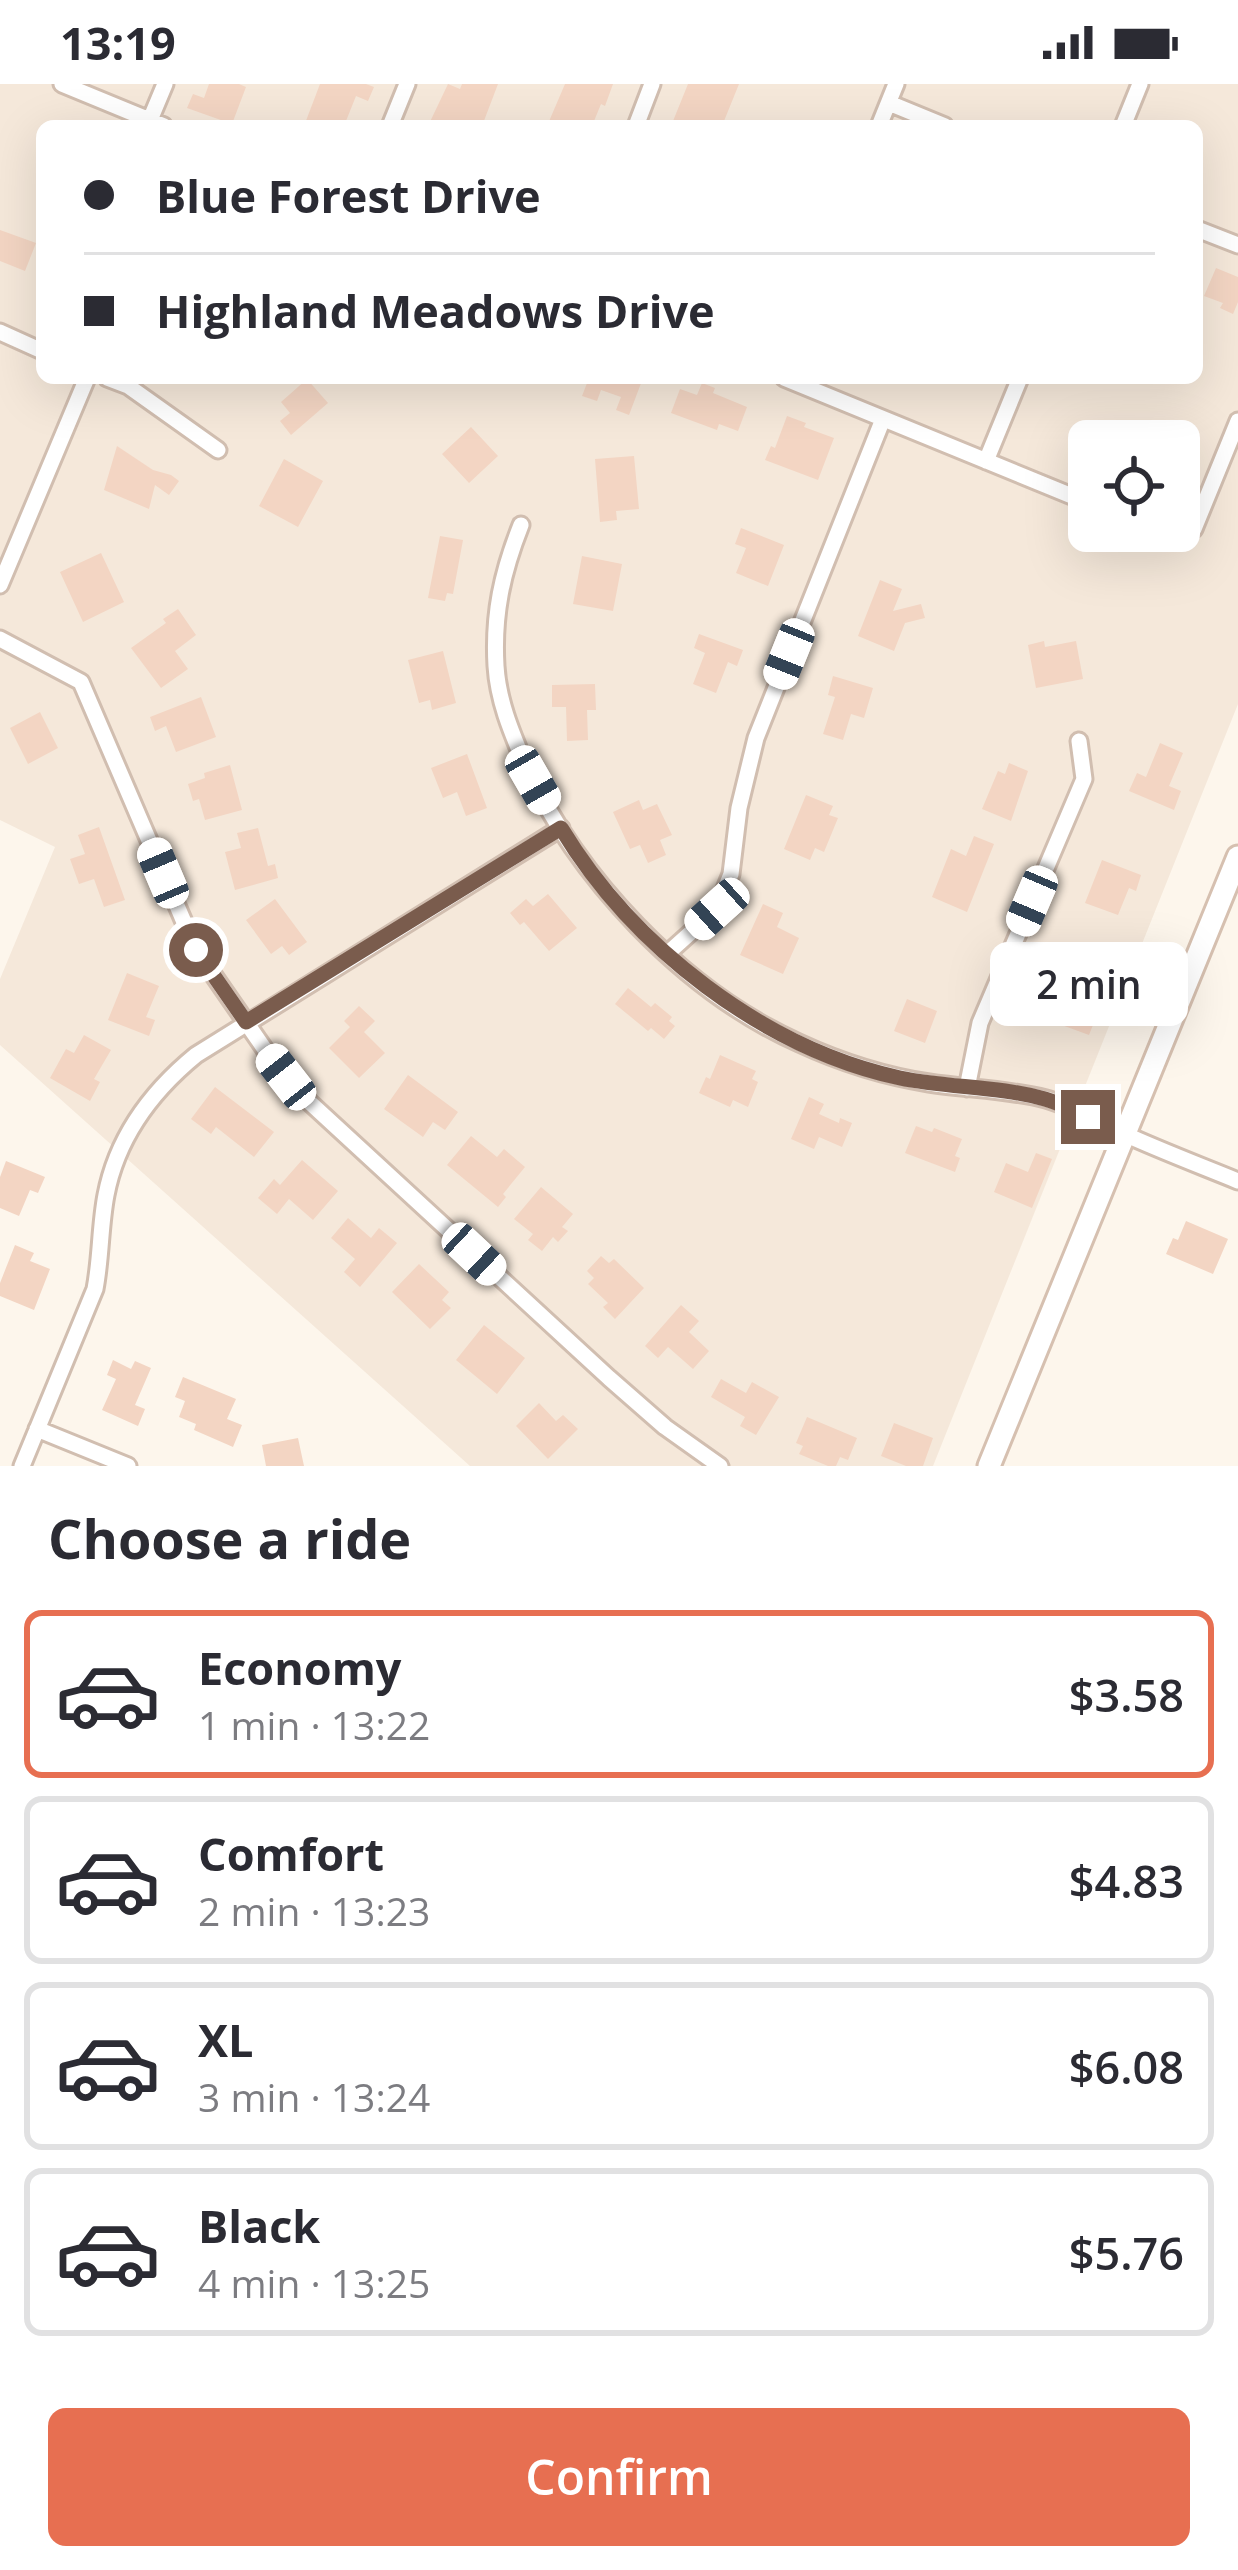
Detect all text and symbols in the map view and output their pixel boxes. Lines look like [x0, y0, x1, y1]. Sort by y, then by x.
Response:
text: 13:19 [60, 12, 176, 73]
text: Blue Forest Drive [156, 165, 541, 226]
text: Highland Meadows Drive [156, 280, 715, 341]
map controls [1068, 420, 1200, 552]
button: locate [1068, 420, 1200, 552]
car [759, 614, 819, 694]
car [499, 740, 567, 820]
car [132, 833, 194, 913]
car [1001, 861, 1063, 941]
car [678, 872, 756, 946]
route start [169, 923, 223, 977]
callout: 2 min [989, 943, 1187, 1027]
text: 2 min [1036, 957, 1142, 1010]
car [250, 1038, 322, 1116]
route end [1061, 1090, 1115, 1144]
car [435, 1216, 513, 1292]
text: Choose a ride [48, 1501, 411, 1575]
text: Economy [198, 1637, 401, 1698]
icon: car [54, 1640, 162, 1748]
text: $3.58 [1069, 1664, 1184, 1725]
text: 1 min · 13:22 [198, 1698, 430, 1751]
text: Comfort [198, 1823, 384, 1884]
icon: car [54, 1826, 162, 1934]
text: $4.83 [1069, 1850, 1184, 1911]
text: 2 min · 13:23 [198, 1884, 430, 1937]
text: XL [198, 2009, 253, 2070]
icon: car [54, 2012, 162, 2120]
text: $6.08 [1069, 2036, 1184, 2097]
text: 3 min · 13:24 [198, 2070, 430, 2123]
text: Black [198, 2195, 320, 2256]
icon: car [54, 2198, 162, 2306]
text: $5.76 [1069, 2222, 1184, 2283]
text: 4 min · 13:25 [198, 2256, 430, 2309]
button: Confirm [48, 2408, 1190, 2546]

